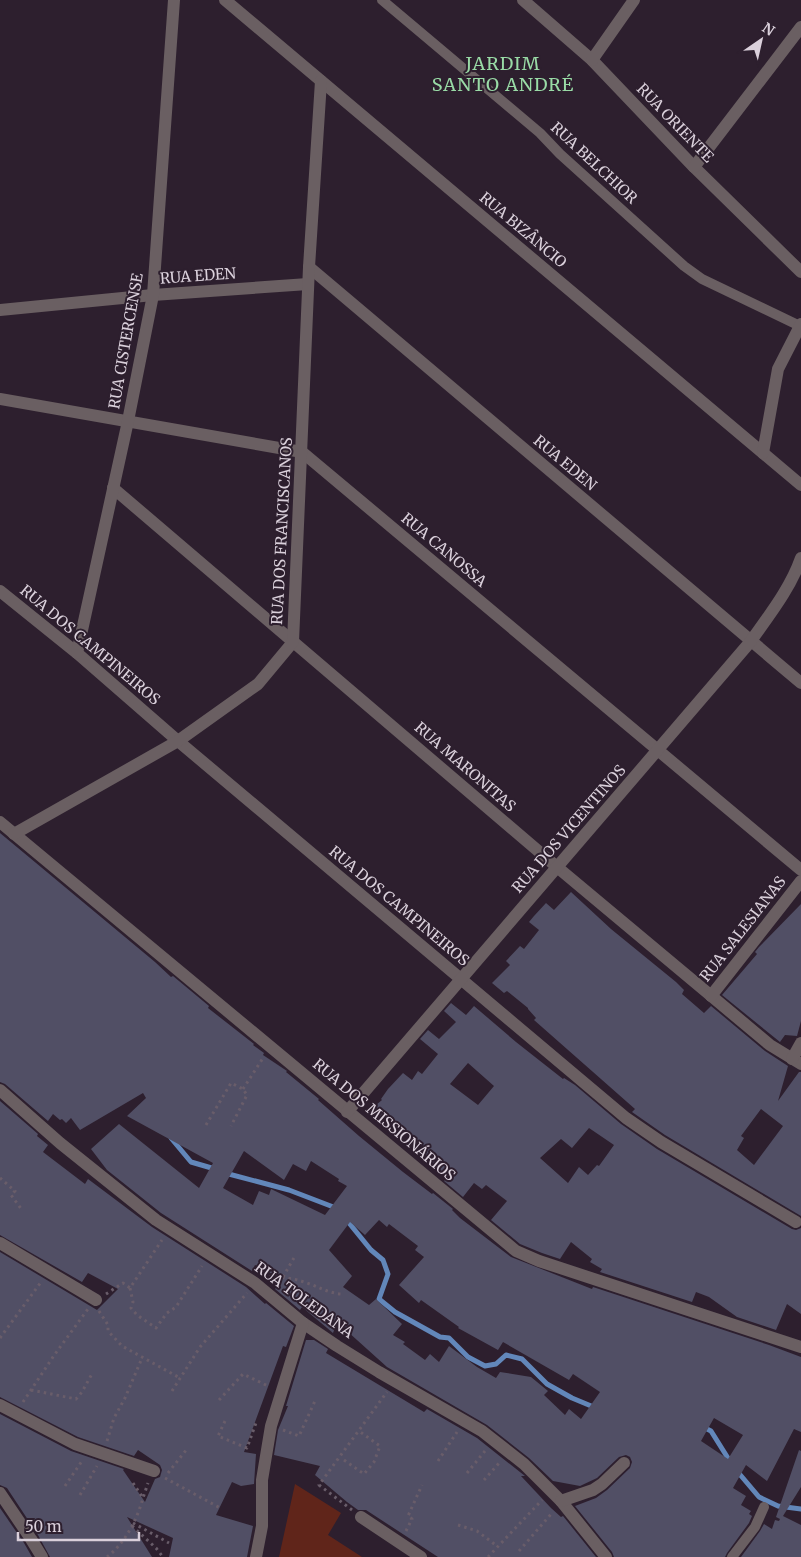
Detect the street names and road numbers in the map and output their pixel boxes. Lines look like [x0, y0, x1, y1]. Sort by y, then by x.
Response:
street label: RUA ORIENTE [633, 79, 718, 167]
street label: RUA BELCHIOR [547, 118, 642, 208]
street label: RUA BIZÂNCIO [476, 187, 572, 272]
street label: RUA EDEN [159, 263, 237, 288]
street label: RUA CISTERCENSE [104, 271, 147, 410]
street label: RUA EDEN [530, 431, 601, 495]
street label: RUA DOS FRANCISCANOS [267, 437, 296, 625]
street label: RUA CANOSSA [398, 508, 491, 591]
street label: RUA DOS CAMPINEIROS [16, 580, 164, 709]
street label: RUA MARONITAS [411, 718, 520, 816]
street label: RUA DOS VICENTINOS [508, 761, 630, 897]
street label: RUA DOS CAMPINEIROS [325, 841, 473, 970]
street label: RUA SALESIANAS [696, 872, 790, 985]
street label: RUA DOS MISSIONÁRIOS [309, 1054, 460, 1185]
street label: RUA TOLEDANA [251, 1257, 358, 1342]

